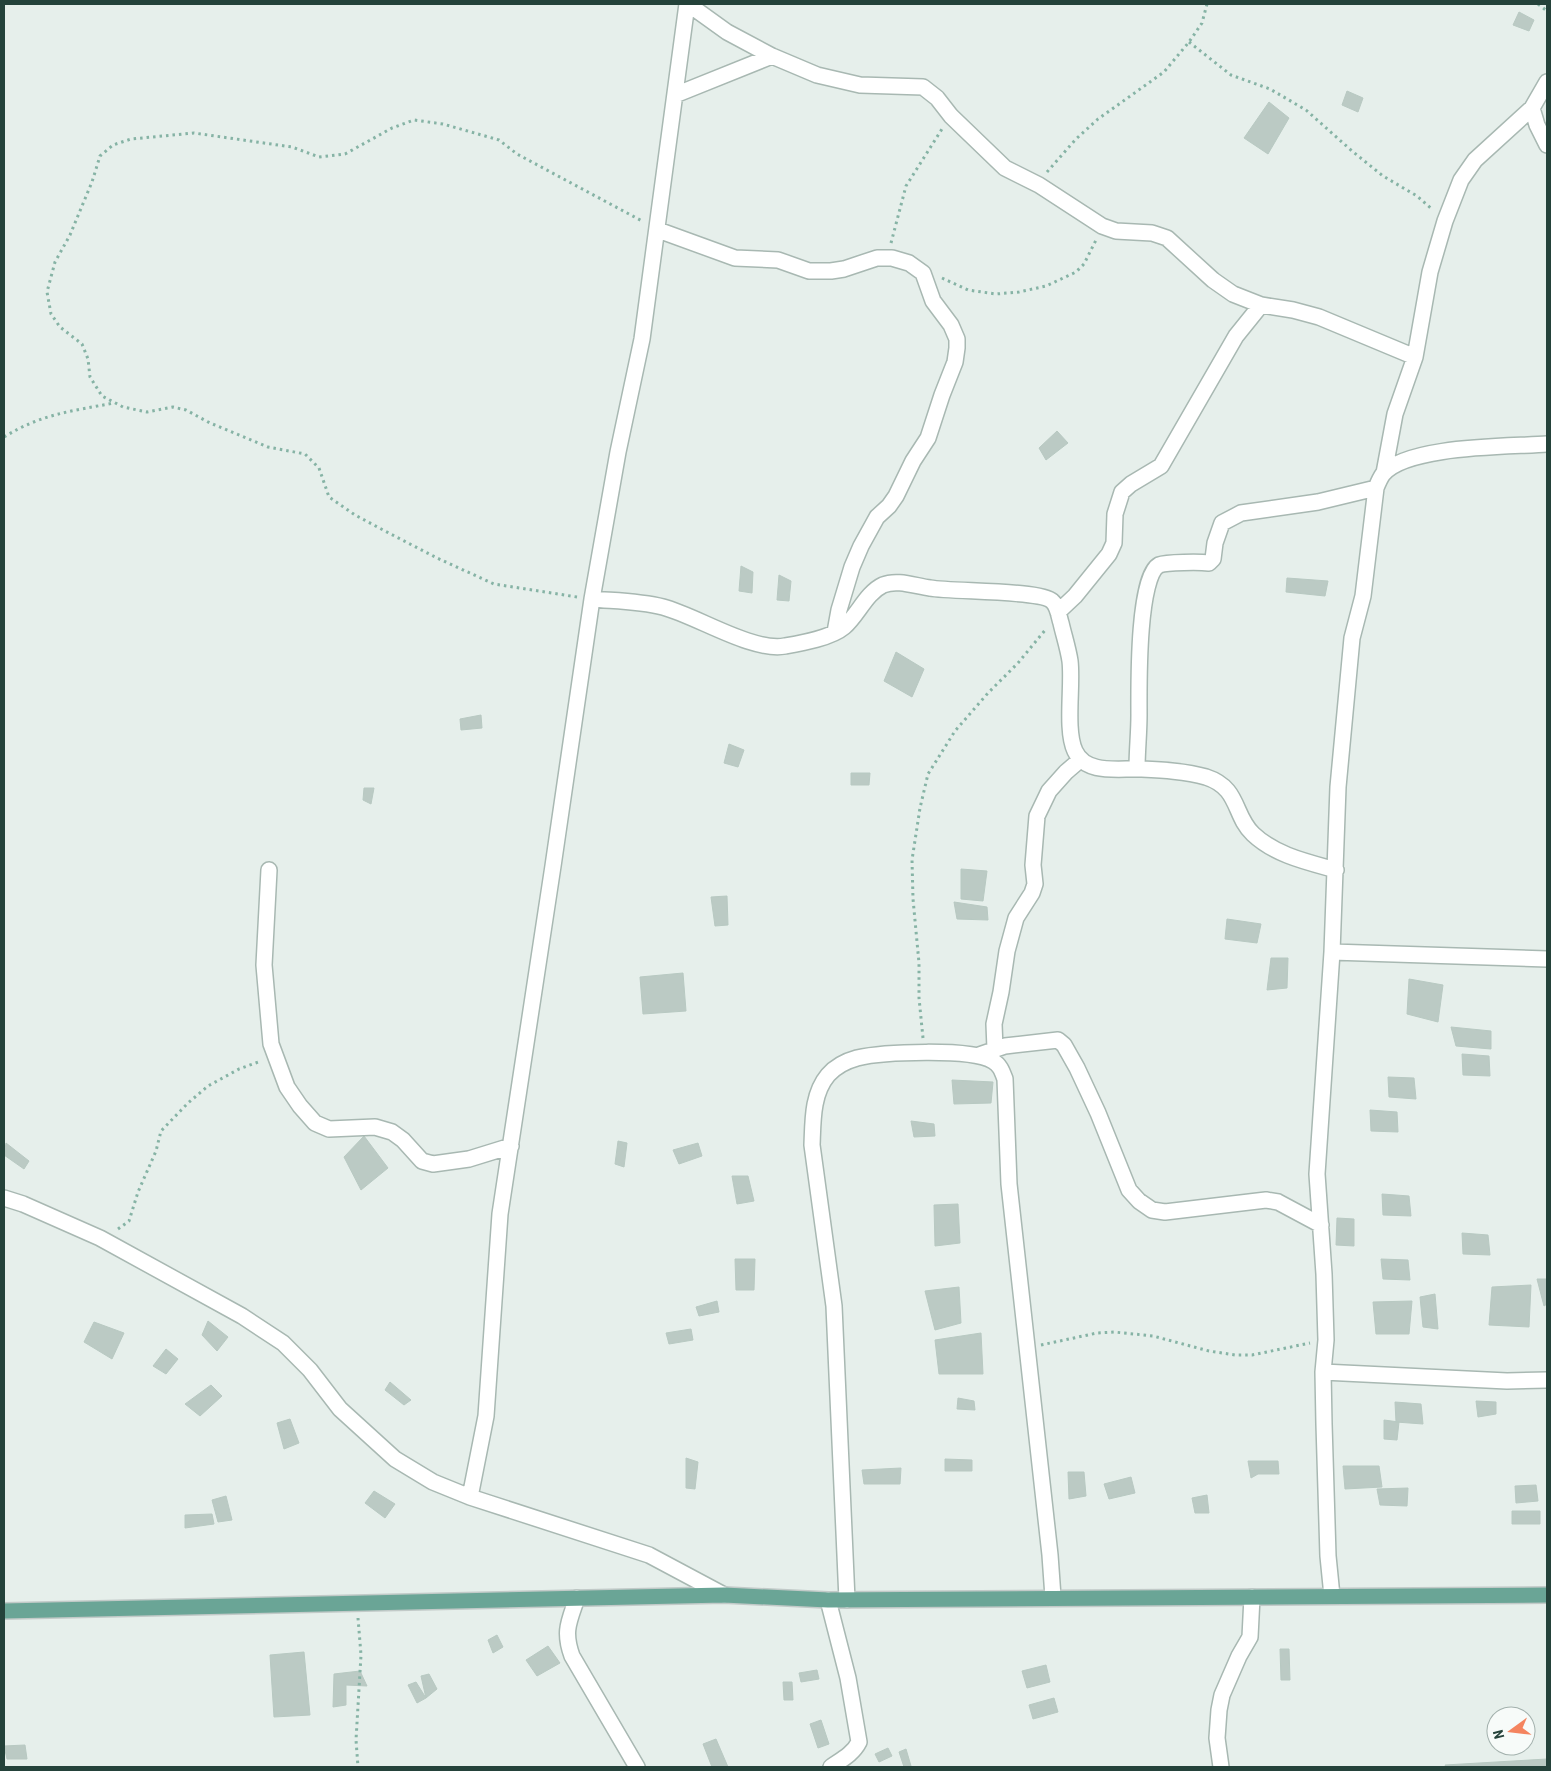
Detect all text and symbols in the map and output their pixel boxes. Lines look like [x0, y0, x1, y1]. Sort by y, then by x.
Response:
north arrow [1486, 1706, 1536, 1756]
text: N [1490, 1728, 1507, 1741]

